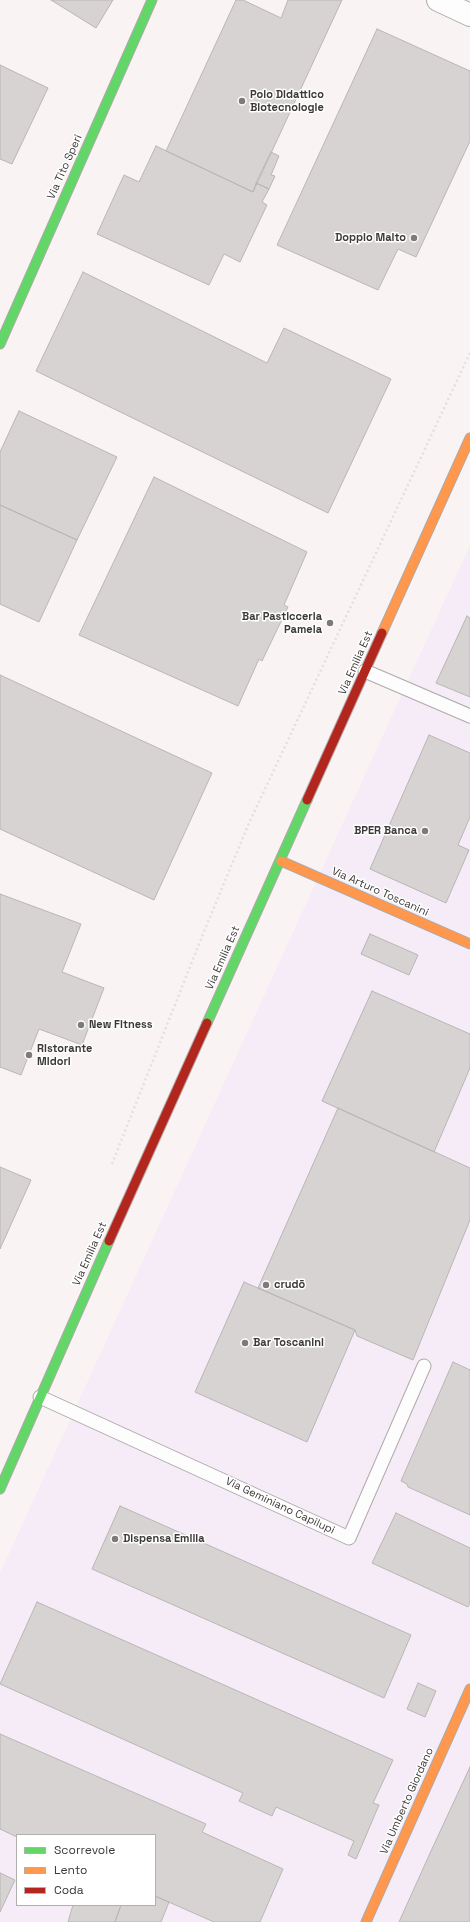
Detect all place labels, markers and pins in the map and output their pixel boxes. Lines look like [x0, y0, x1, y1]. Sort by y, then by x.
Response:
place label: Polo Didattico Biotecnologie [250, 88, 324, 114]
marker: Polo Didattico Biotecnologie [237, 96, 247, 106]
place label: Doppio Malto [335, 231, 406, 245]
marker: Doppio Malto [409, 233, 419, 243]
place label: Bar Pasticceria Pamela [242, 610, 322, 636]
marker: Bar Pasticceria Pamela [325, 618, 335, 628]
place label: BPER Banca [354, 824, 417, 838]
marker: BPER Banca [420, 826, 430, 836]
place label: New Fitness [89, 1018, 153, 1032]
marker: New Fitness [76, 1020, 86, 1030]
place label: Ristorante Midori [37, 1042, 92, 1068]
marker: Ristorante Midori [24, 1050, 34, 1060]
place label: crudō [274, 1278, 305, 1292]
marker: crudō [261, 1280, 271, 1290]
place label: Bar Toscanini [253, 1336, 324, 1350]
marker: Bar Toscanini [240, 1338, 250, 1348]
place label: Dispensa Emilia [123, 1532, 205, 1546]
marker: Dispensa Emilia [110, 1534, 120, 1544]

